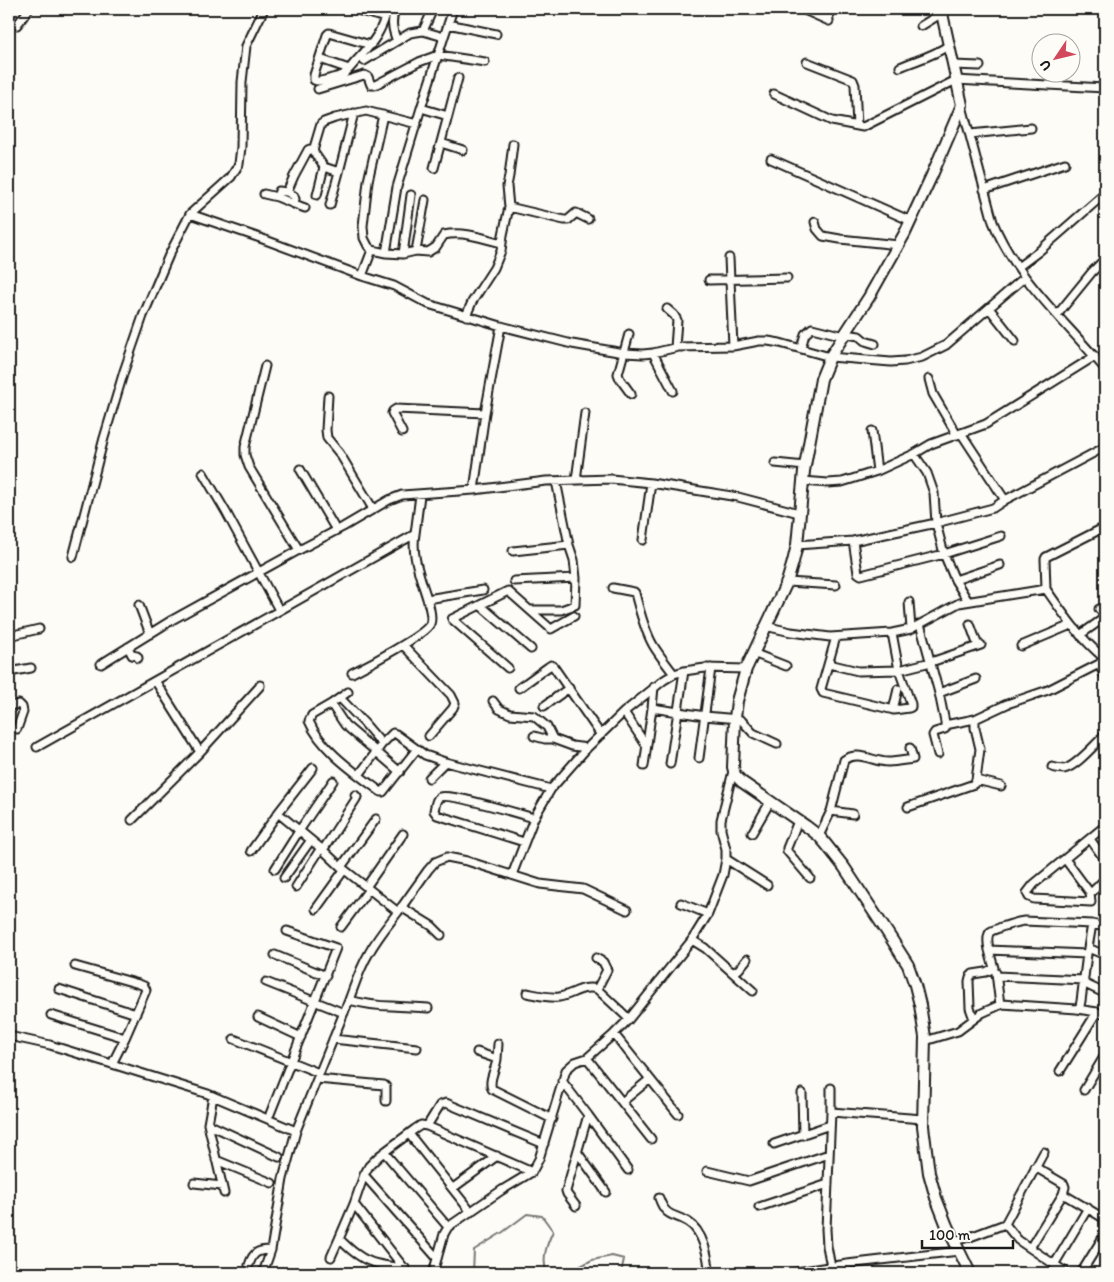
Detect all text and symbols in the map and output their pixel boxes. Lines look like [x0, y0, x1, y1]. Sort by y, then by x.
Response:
north arrow [1032, 32, 1082, 82]
text: U [1036, 56, 1055, 74]
scale bar [922, 1217, 1013, 1249]
text: 100 m [929, 1226, 971, 1244]

